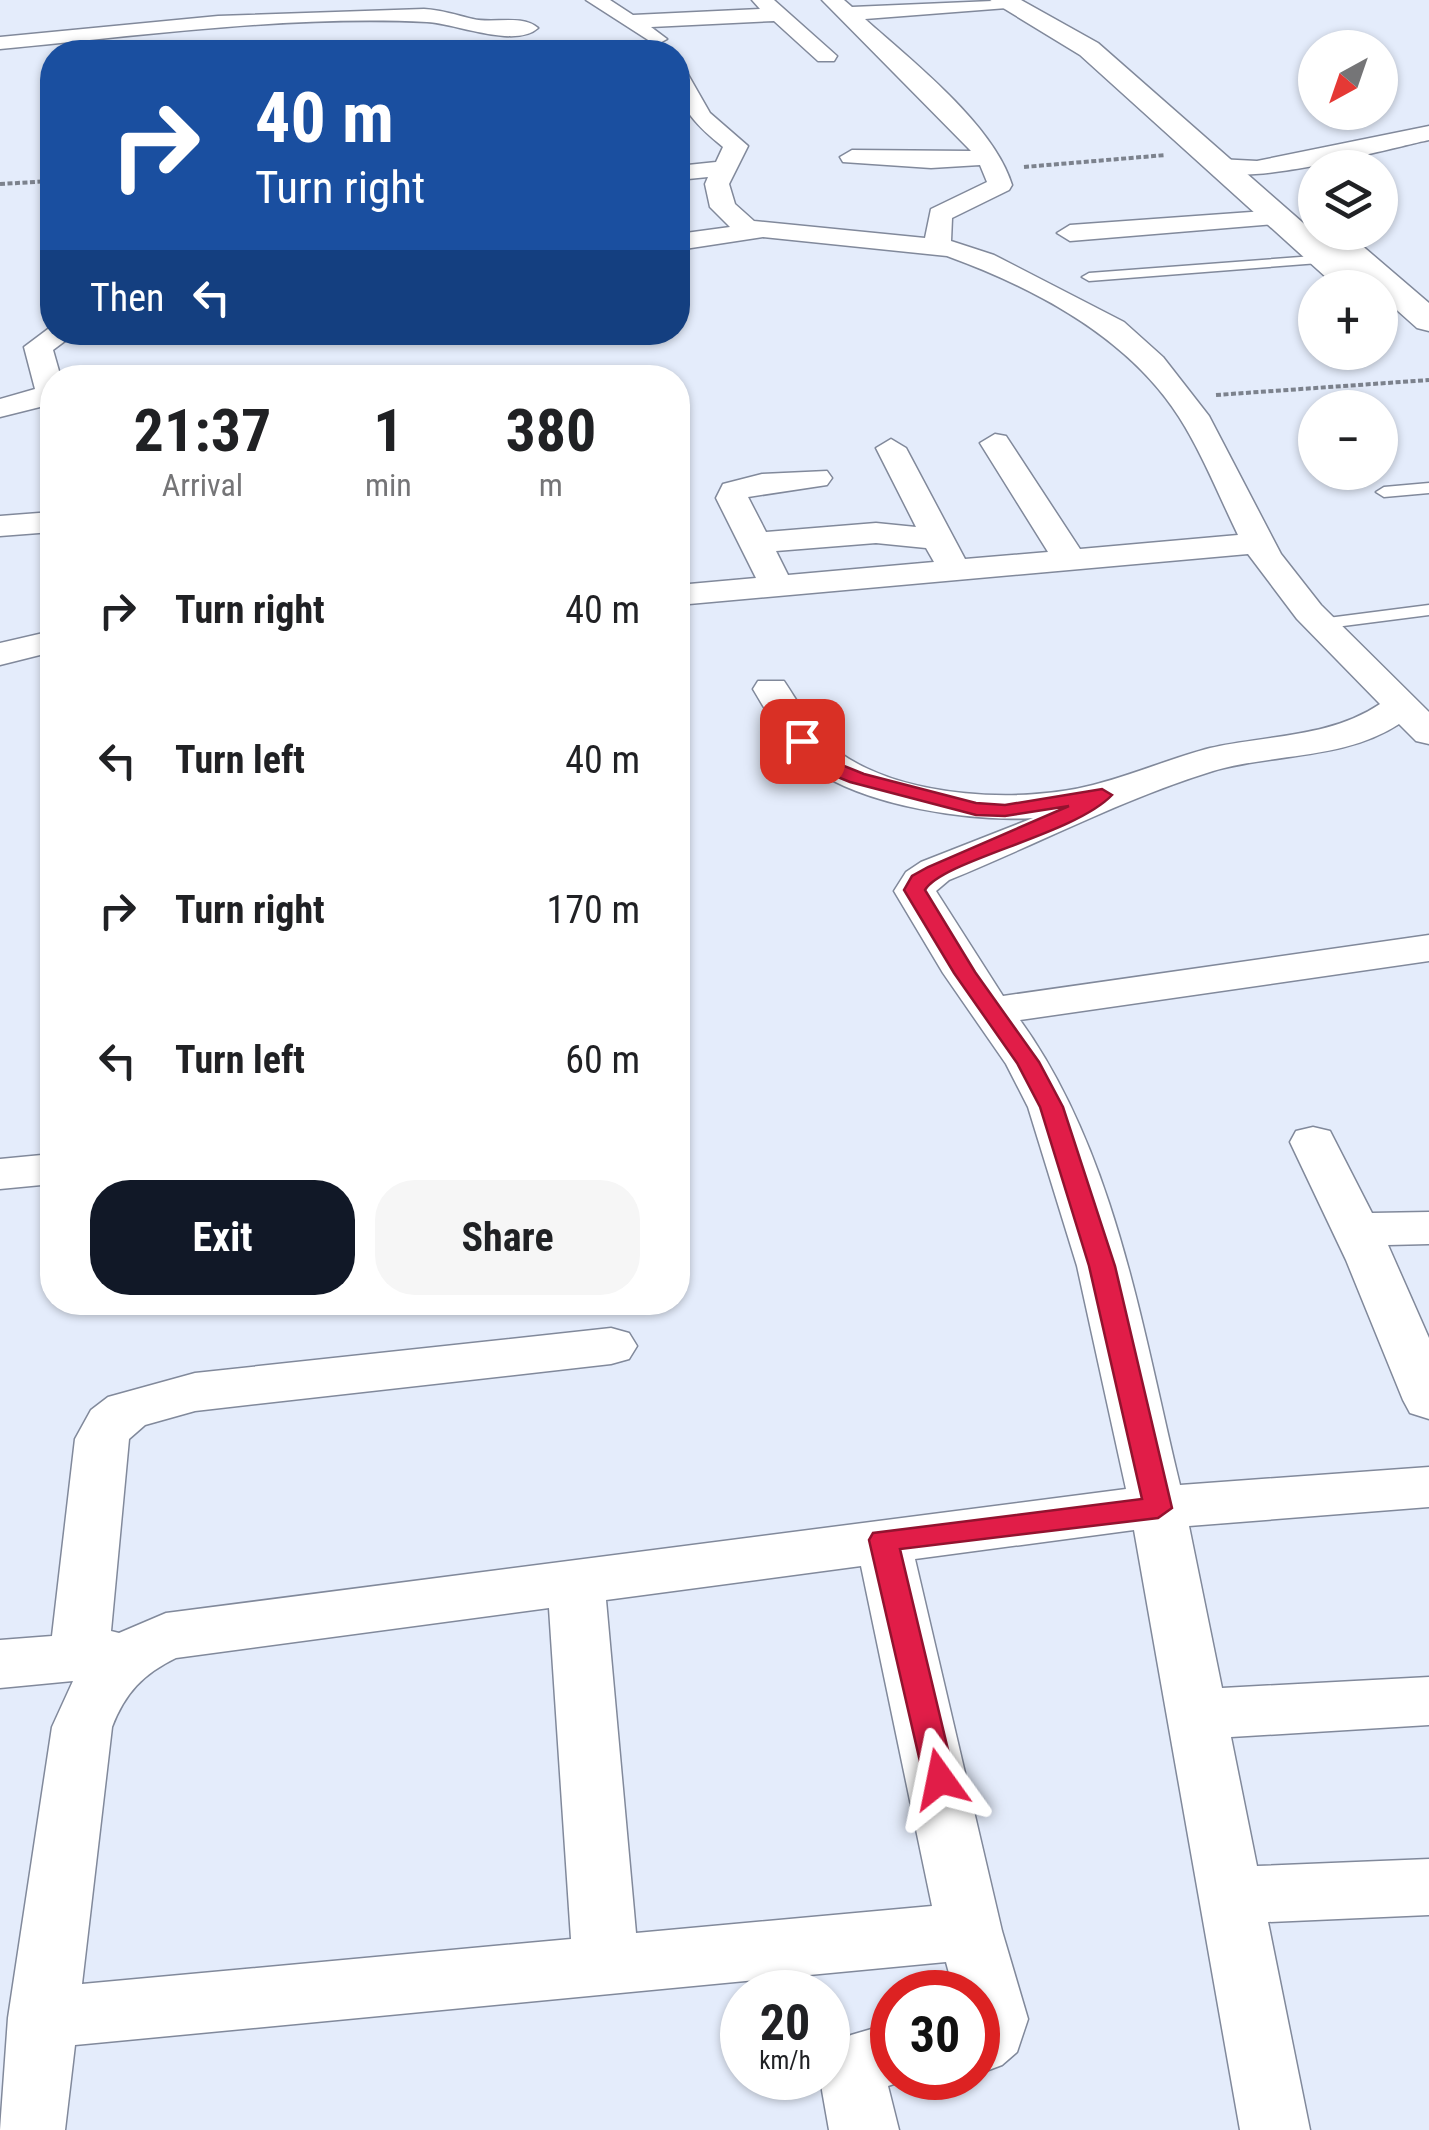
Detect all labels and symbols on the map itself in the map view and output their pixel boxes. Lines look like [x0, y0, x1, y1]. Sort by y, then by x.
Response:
north arrow [1298, 30, 1398, 130]
pin [760, 699, 845, 784]
position arrow [888, 1727, 992, 1831]
speed limit sign: 30 [870, 1970, 1000, 2100]

